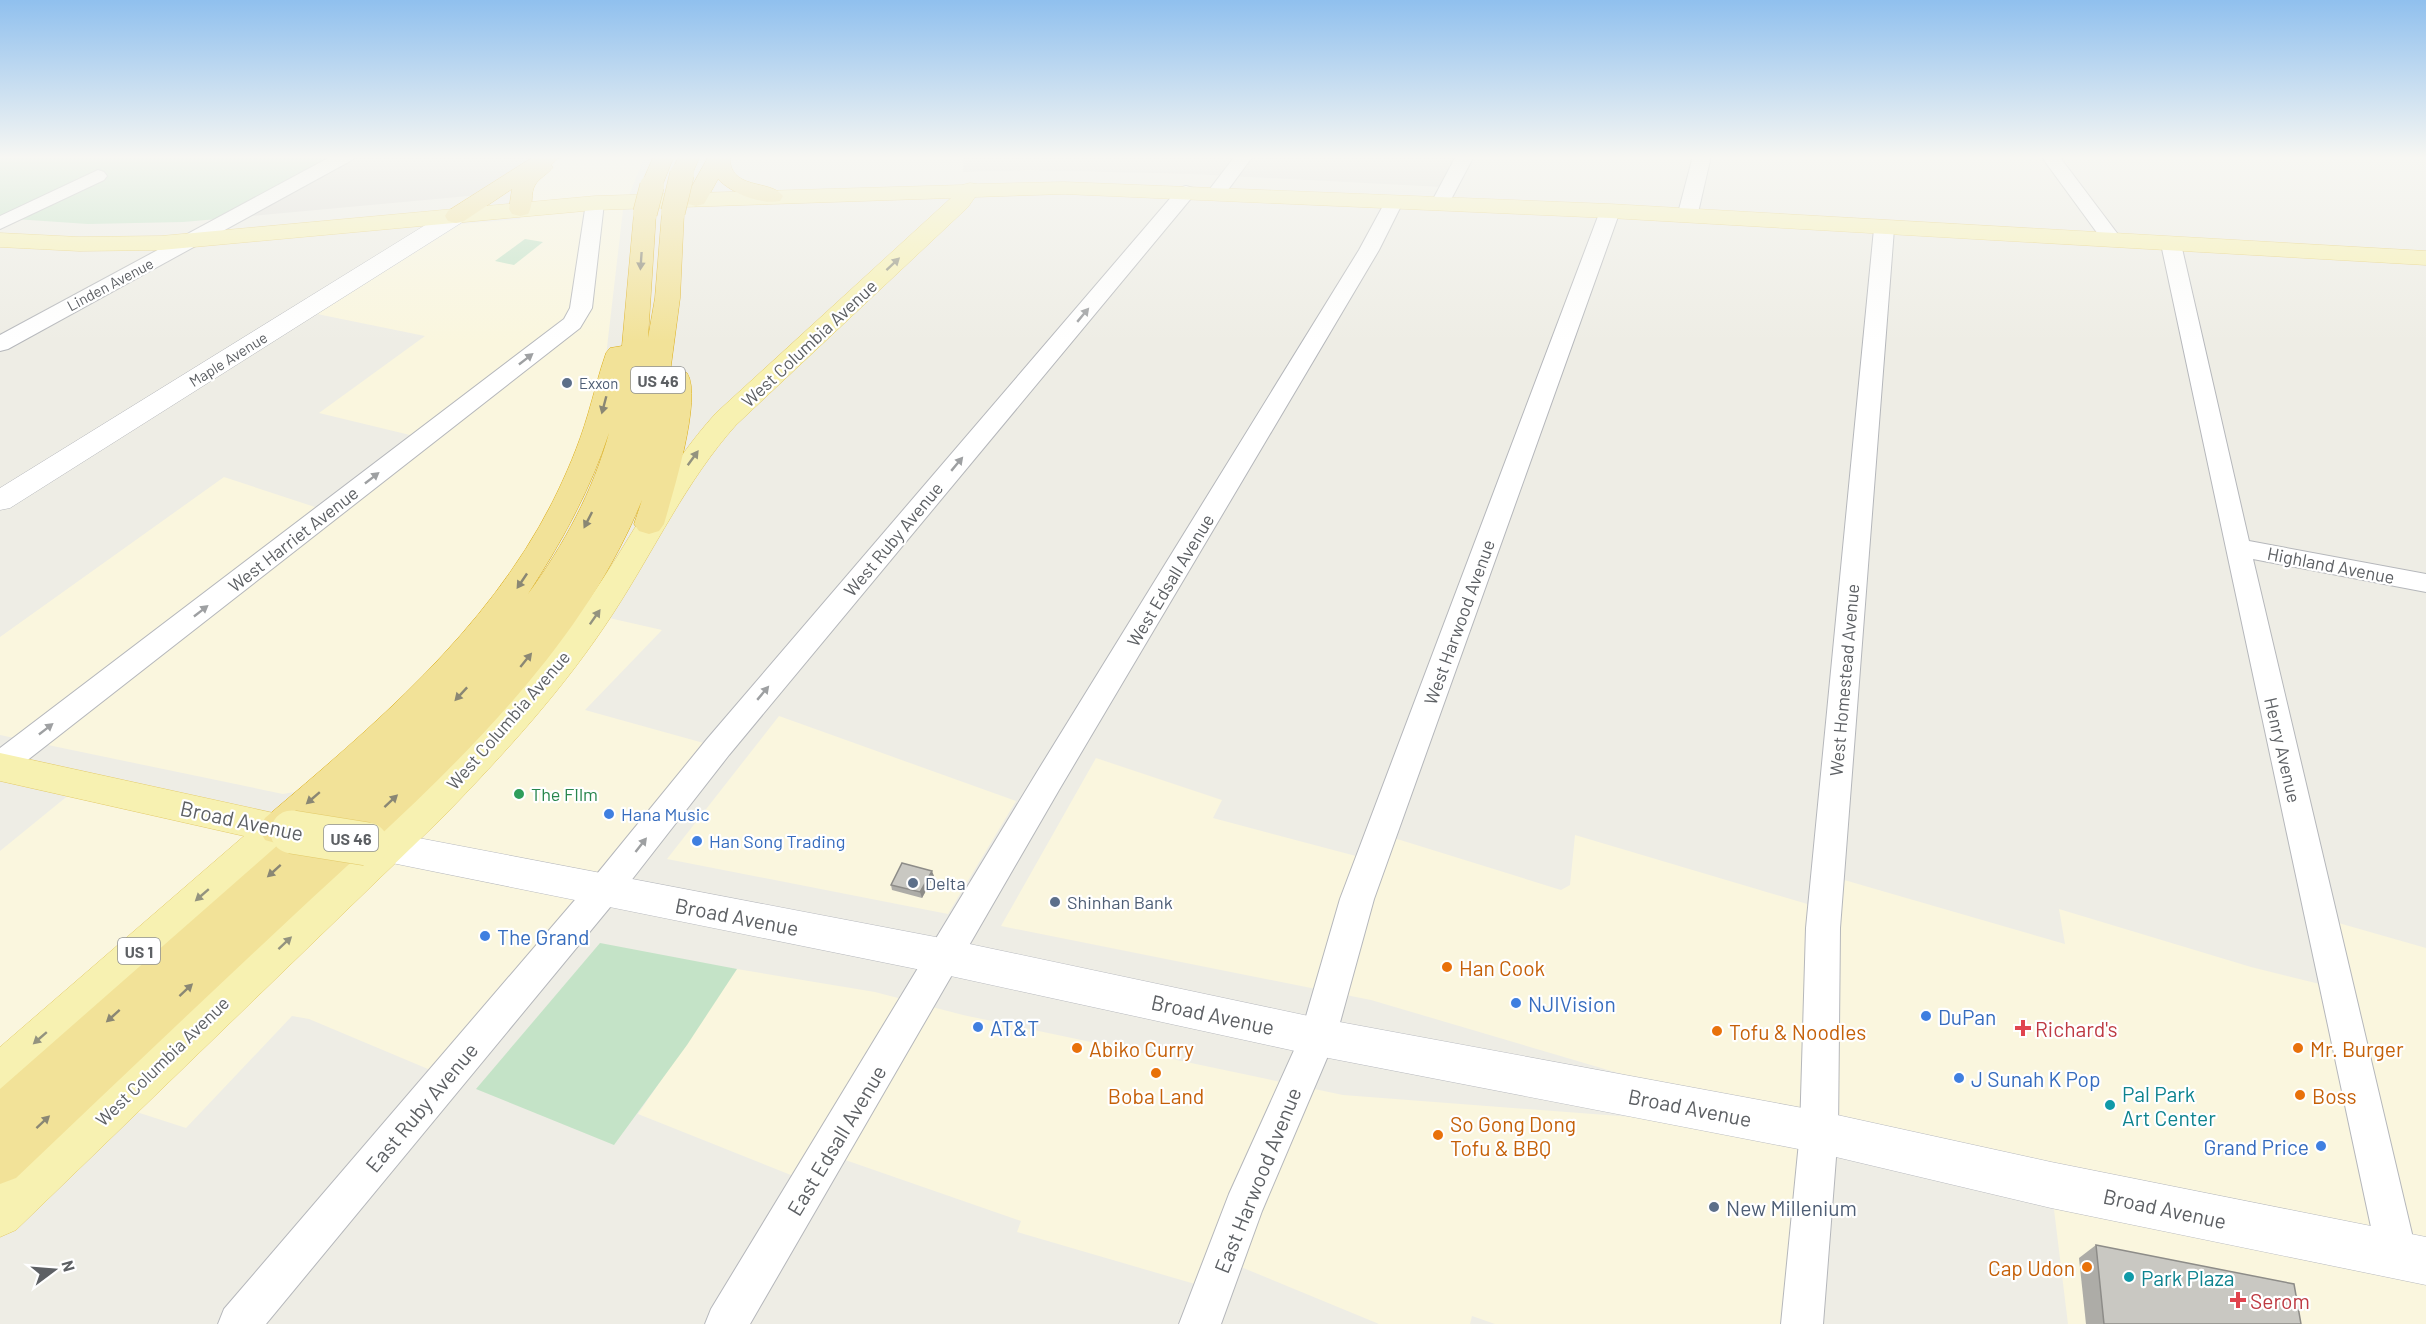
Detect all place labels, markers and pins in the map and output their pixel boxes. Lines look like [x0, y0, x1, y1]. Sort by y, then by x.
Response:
place label: Exxon [579, 374, 618, 392]
marker: Exxon [560, 376, 574, 390]
place label: The FIlm [531, 783, 598, 805]
marker: The FIlm [512, 787, 526, 801]
place label: Hana Music [621, 803, 710, 825]
marker: Hana Music [602, 807, 616, 821]
place label: Han Song Trading [709, 830, 845, 852]
marker: Han Song Trading [690, 834, 704, 848]
place label: Delta [925, 872, 966, 894]
marker: Delta [906, 876, 920, 890]
place label: Shinhan Bank [1067, 891, 1173, 913]
marker: Shinhan Bank [1048, 895, 1062, 909]
place label: The Grand [497, 924, 589, 949]
marker: The Grand [478, 929, 492, 943]
place label: Han Cook [1459, 955, 1545, 980]
marker: Han Cook [1440, 960, 1454, 974]
place label: NJIVision [1528, 991, 1616, 1016]
marker: NJIVision [1509, 996, 1523, 1010]
place label: DuPan [1938, 1004, 1996, 1029]
marker: DuPan [1919, 1009, 1933, 1023]
place label: AT&T [990, 1015, 1039, 1040]
place label: Richard's [2035, 1016, 2118, 1041]
place label: Tofu & Noodles [1729, 1019, 1866, 1044]
marker: AT&T [971, 1020, 985, 1034]
marker: Richard's [2016, 1021, 2030, 1035]
marker: Tofu & Noodles [1710, 1024, 1724, 1038]
place label: Abiko Curry [1089, 1036, 1194, 1061]
place label: Mr. Burger [2310, 1036, 2404, 1061]
marker: Abiko Curry [1070, 1041, 1084, 1055]
marker: Mr. Burger [2291, 1041, 2305, 1055]
marker: Boba Land [1149, 1066, 1163, 1080]
place label: J Sunah K Pop [1971, 1066, 2101, 1091]
marker: J Sunah K Pop [1952, 1071, 1966, 1085]
place label: Pal Park Art Center [2122, 1081, 2216, 1130]
place label: Boba Land [1108, 1083, 1204, 1108]
place label: Boss [2312, 1083, 2357, 1108]
marker: Boss [2293, 1088, 2307, 1102]
marker: Pal Park Art Center [2103, 1098, 2117, 1112]
place label: So Gong Dong Tofu & BBQ [1450, 1111, 1576, 1160]
marker: So Gong Dong Tofu & BBQ [1431, 1128, 1445, 1142]
place label: Grand Price [2203, 1134, 2309, 1159]
marker: Grand Price [2314, 1139, 2328, 1153]
place label: New Millenium [1726, 1195, 1857, 1220]
marker: New Millenium [1707, 1200, 1721, 1214]
place label: Cap Udon [1988, 1255, 2075, 1280]
marker: Cap Udon [2080, 1260, 2094, 1274]
place label: Park Plaza [2141, 1265, 2235, 1290]
marker: Park Plaza [2122, 1270, 2136, 1284]
place label: Serom [2250, 1288, 2310, 1313]
marker: Serom [2231, 1293, 2245, 1307]

